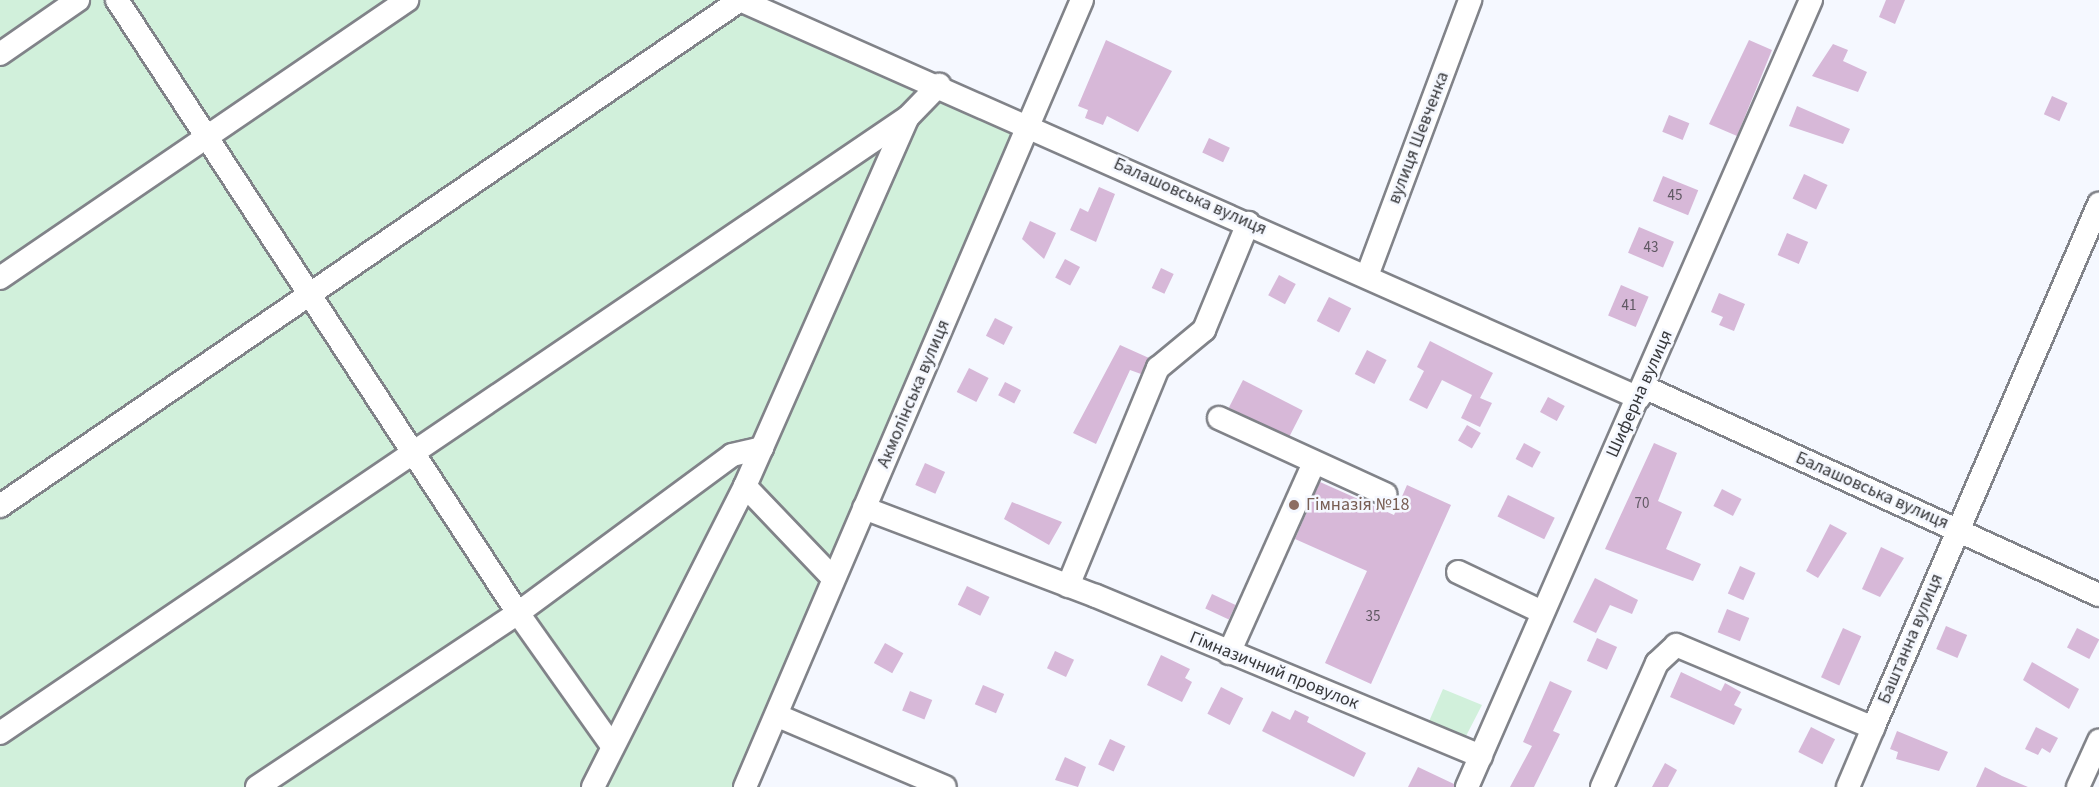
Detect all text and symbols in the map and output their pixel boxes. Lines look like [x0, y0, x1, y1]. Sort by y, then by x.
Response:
street label: вулиця Шевченка [1384, 69, 1454, 207]
street label: Балашовська вулиця [1110, 154, 1270, 240]
house number: 45 [1668, 187, 1682, 205]
house number: 43 [1644, 239, 1658, 257]
house number: 41 [1622, 297, 1636, 315]
street label: Акмолінська вулиця [873, 317, 955, 471]
street label: Шиферна вулиця [1602, 327, 1678, 461]
street label: Балашовська вулиця [1792, 448, 1952, 534]
place label: Гімназія №18 [1306, 494, 1409, 516]
house number: 70 [1635, 495, 1649, 513]
marker: Гімназія №18 [1287, 498, 1301, 512]
street label: Баштанна вулиця [1874, 571, 1948, 707]
house number: 35 [1366, 608, 1380, 626]
street label: Гімназичний провулок [1186, 627, 1362, 715]

